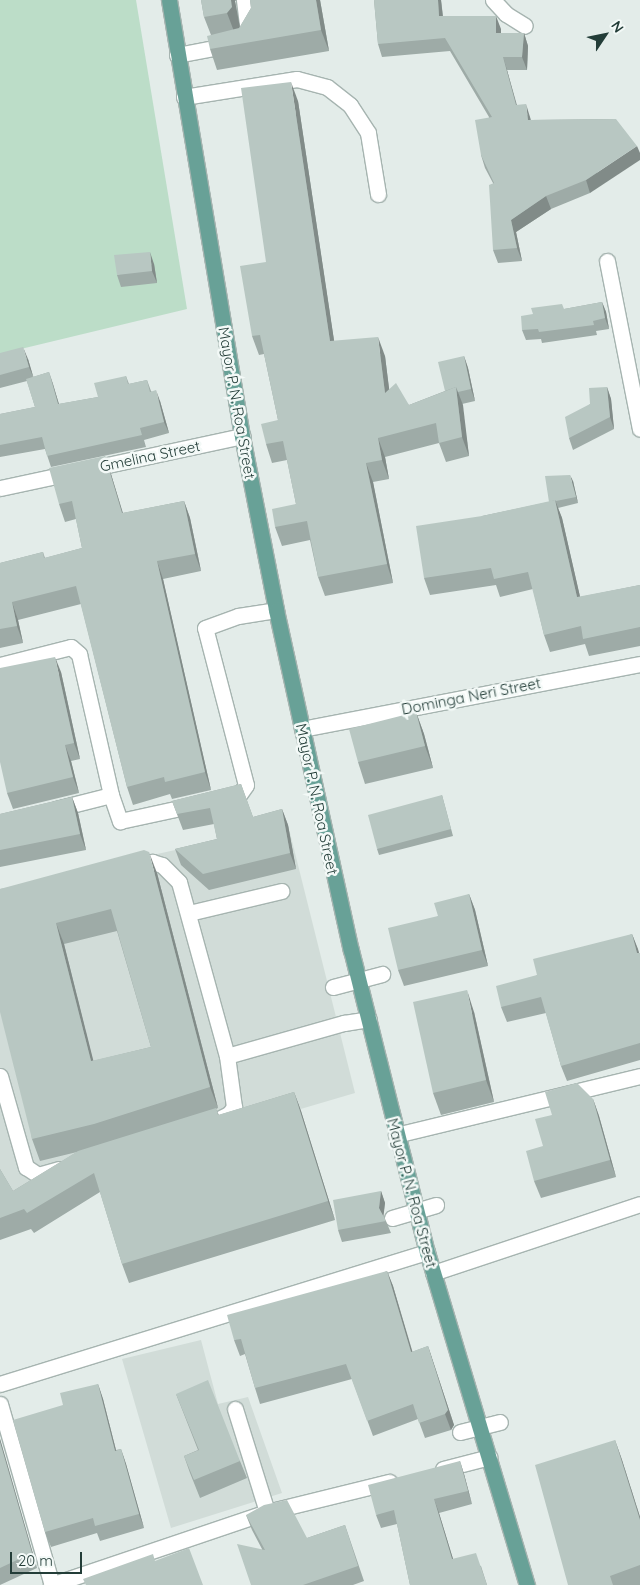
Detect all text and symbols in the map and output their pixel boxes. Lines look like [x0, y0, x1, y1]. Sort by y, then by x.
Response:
north arrow [580, 10, 630, 60]
text: N [607, 17, 628, 36]
street label: Mayor P. N. Roa Street [215, 326, 259, 480]
street label: Gmelina Street [98, 437, 202, 475]
street label: Dominga Neri Street [400, 674, 542, 718]
street label: Mayor P. N. Roa Street [292, 722, 342, 876]
street label: Mayor P. N. Roa Street [383, 1116, 441, 1270]
scale bar [12, 1542, 85, 1574]
text: 20 m [18, 1551, 53, 1570]

